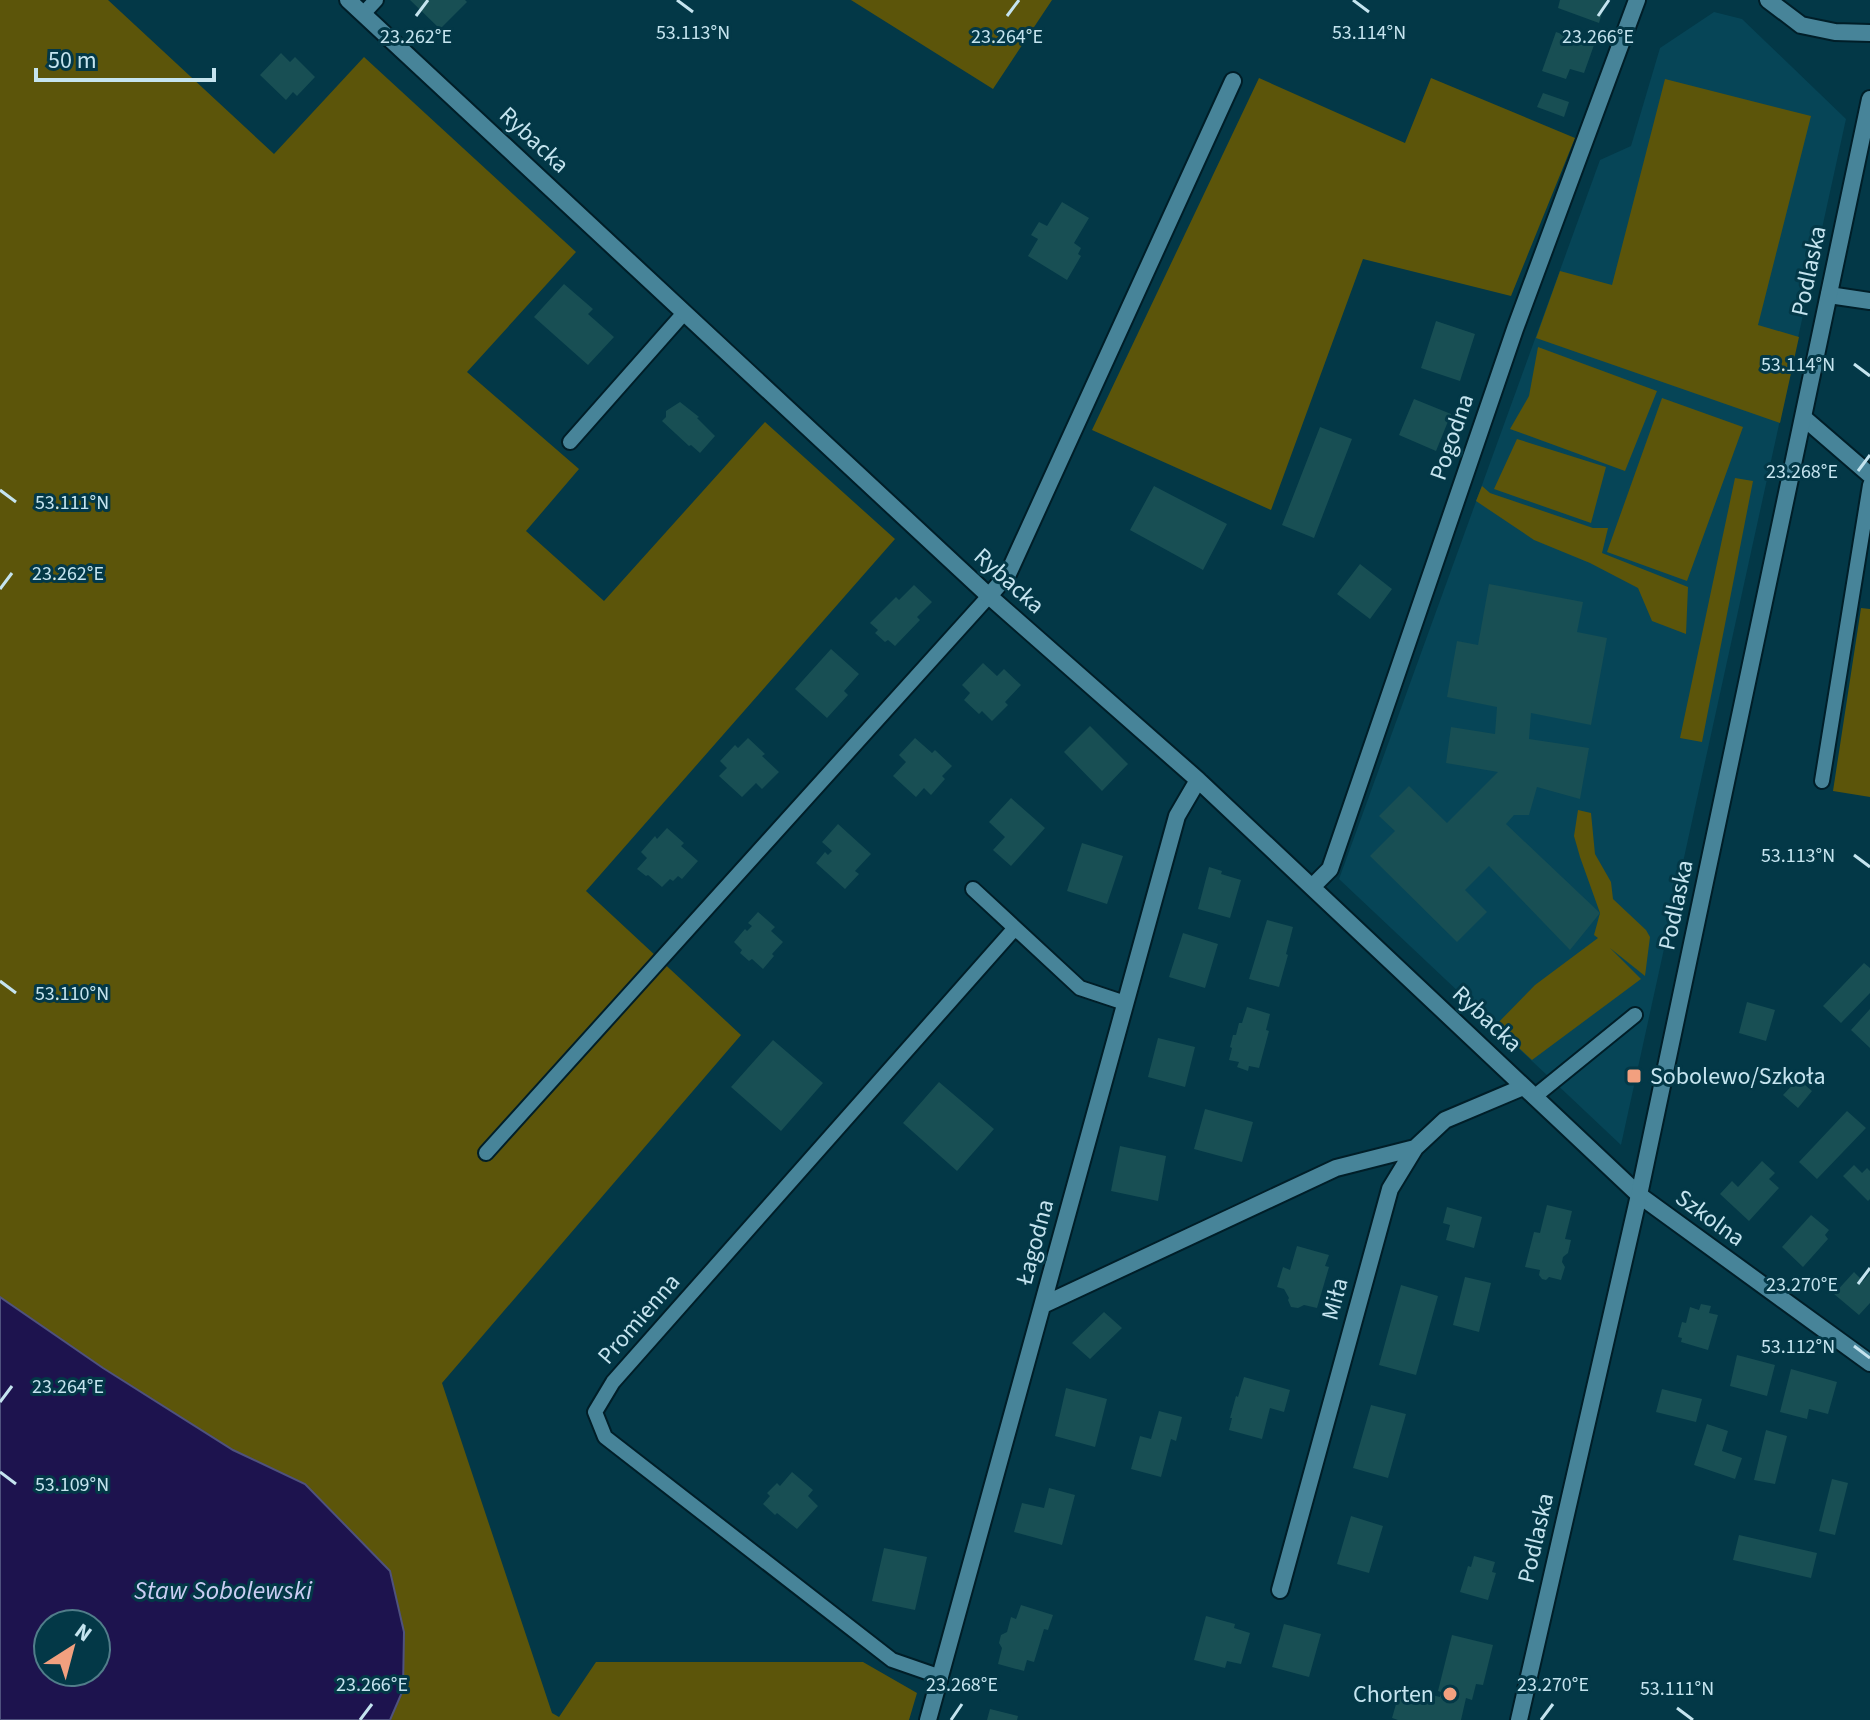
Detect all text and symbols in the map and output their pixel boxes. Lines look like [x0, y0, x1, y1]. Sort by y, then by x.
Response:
text: 53.113°N [656, 19, 730, 47]
text: 53.114°N [1332, 19, 1406, 47]
text: 23.262°E [380, 23, 452, 51]
text: 23.264°E [971, 23, 1043, 51]
text: 23.266°E [1562, 23, 1634, 51]
scale bar [36, 32, 214, 82]
text: 50 m [48, 43, 97, 78]
street label: Rybacka [491, 98, 577, 182]
street label: Podlaska [1782, 223, 1836, 319]
text: 53.114°N [1761, 351, 1835, 379]
street label: Pogodna [1421, 389, 1483, 485]
text: 23.268°E [1766, 458, 1838, 486]
text: 53.111°N [35, 489, 109, 517]
street label: Rybacka [966, 540, 1052, 622]
text: 23.262°E [32, 560, 104, 588]
text: 53.113°N [1761, 842, 1835, 870]
street label: Podlaska [1649, 857, 1703, 953]
street label: Rybacka [1444, 977, 1530, 1061]
text: 53.110°N [35, 980, 109, 1008]
place label: Sobolewo/Szkoła [1650, 1059, 1826, 1094]
marker: Sobolewo/Szkoła [1625, 1067, 1643, 1085]
street label: Szkolna [1668, 1181, 1752, 1255]
street label: Łagodna [1007, 1195, 1063, 1290]
street label: Promienna [589, 1266, 689, 1372]
text: 23.270°E [1766, 1271, 1838, 1299]
street label: Miła [1313, 1274, 1357, 1324]
text: 53.112°N [1761, 1333, 1835, 1361]
text: 23.264°E [32, 1373, 104, 1401]
text: 53.109°N [35, 1471, 109, 1499]
street label: Podlaska [1509, 1490, 1563, 1586]
water label: Staw Sobolewski [134, 1572, 313, 1609]
north arrow [32, 1608, 112, 1688]
text: N [68, 1615, 98, 1650]
text: 23.266°E [336, 1671, 408, 1699]
text: 23.268°E [926, 1671, 998, 1699]
text: 23.270°E [1517, 1671, 1589, 1699]
text: 53.111°N [1640, 1675, 1714, 1703]
place label: Chorten [1353, 1677, 1434, 1712]
marker: Chorten [1441, 1685, 1459, 1703]

